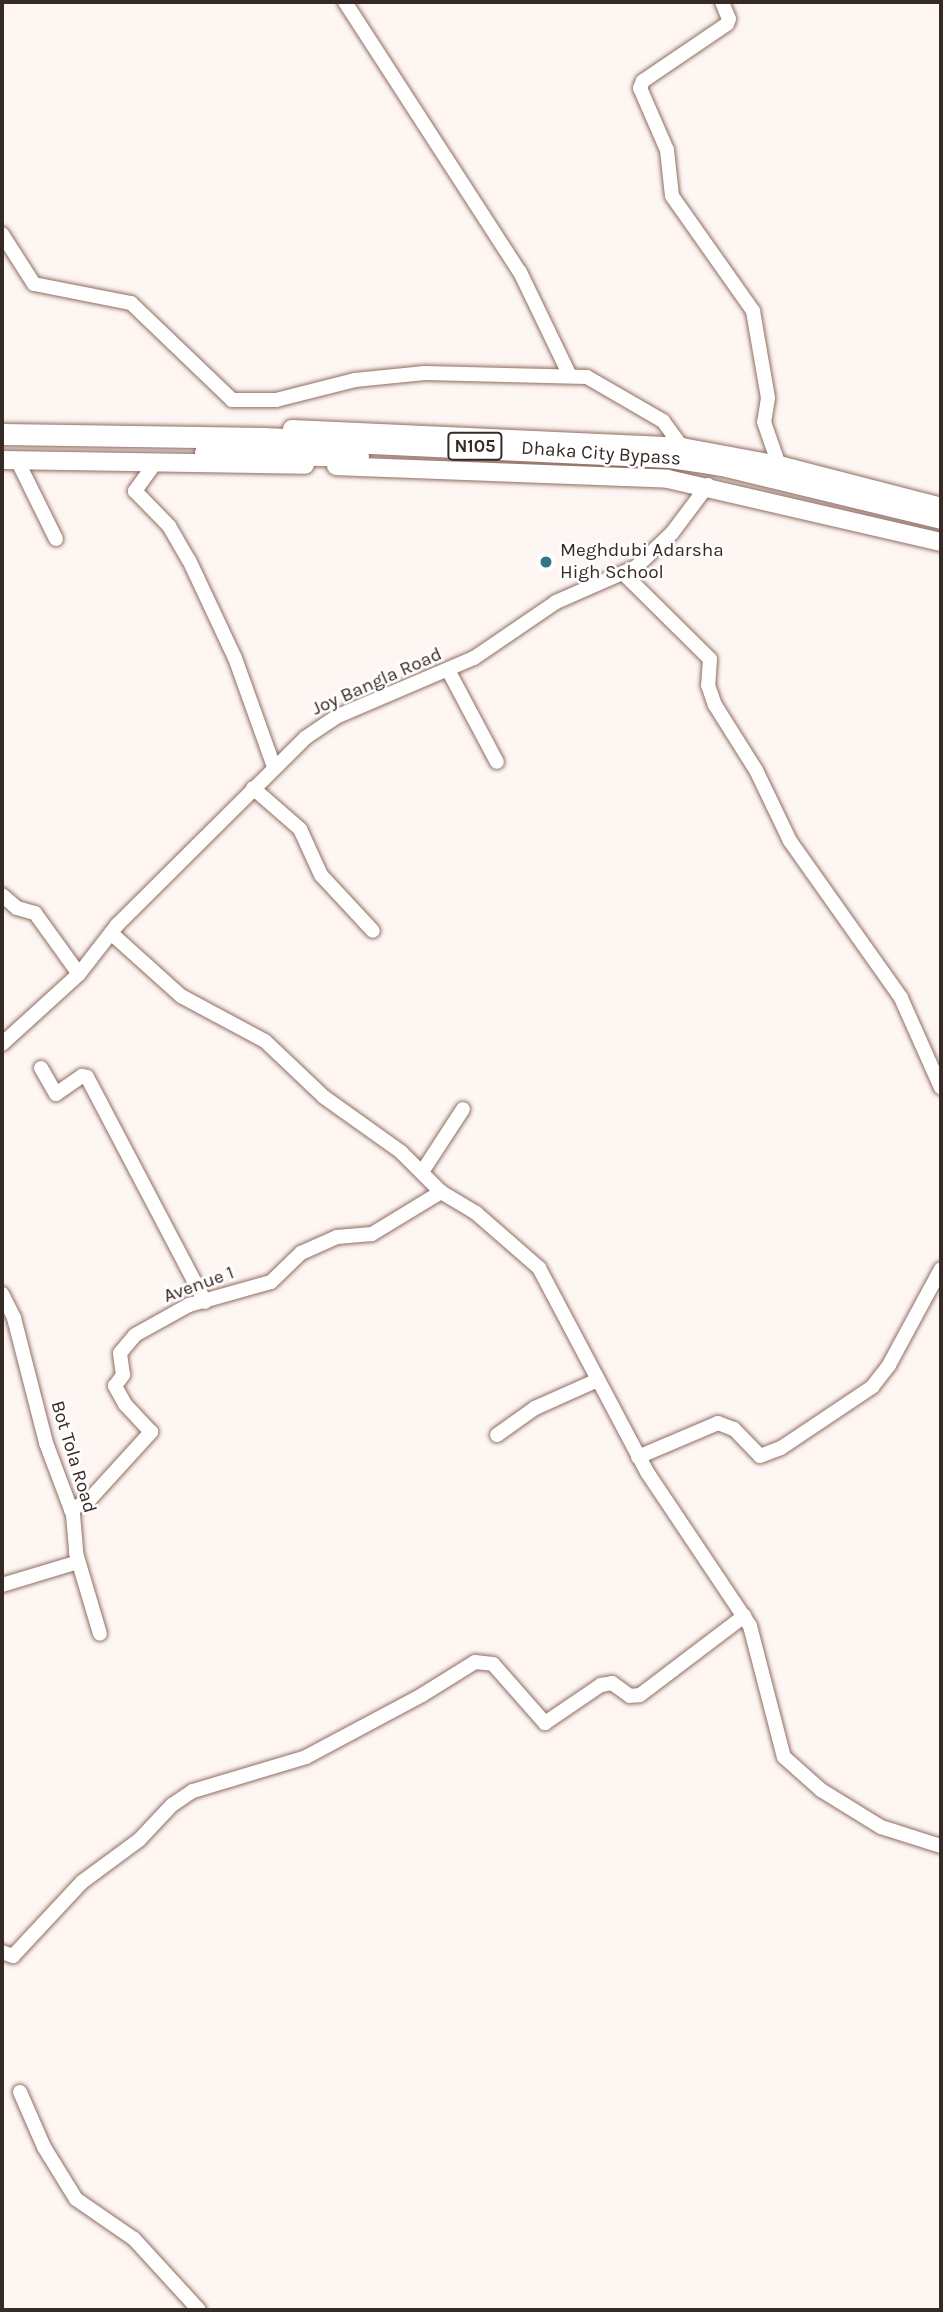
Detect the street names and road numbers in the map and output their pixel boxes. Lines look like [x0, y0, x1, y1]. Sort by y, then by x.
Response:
road number: N105 [447, 432, 503, 461]
street label: Dhaka City Bypass [520, 437, 682, 471]
street label: Joy Bangla Road [308, 643, 446, 721]
street label: Avenue 1 [161, 1262, 237, 1308]
street label: Bot Tola Road [45, 1398, 101, 1516]

